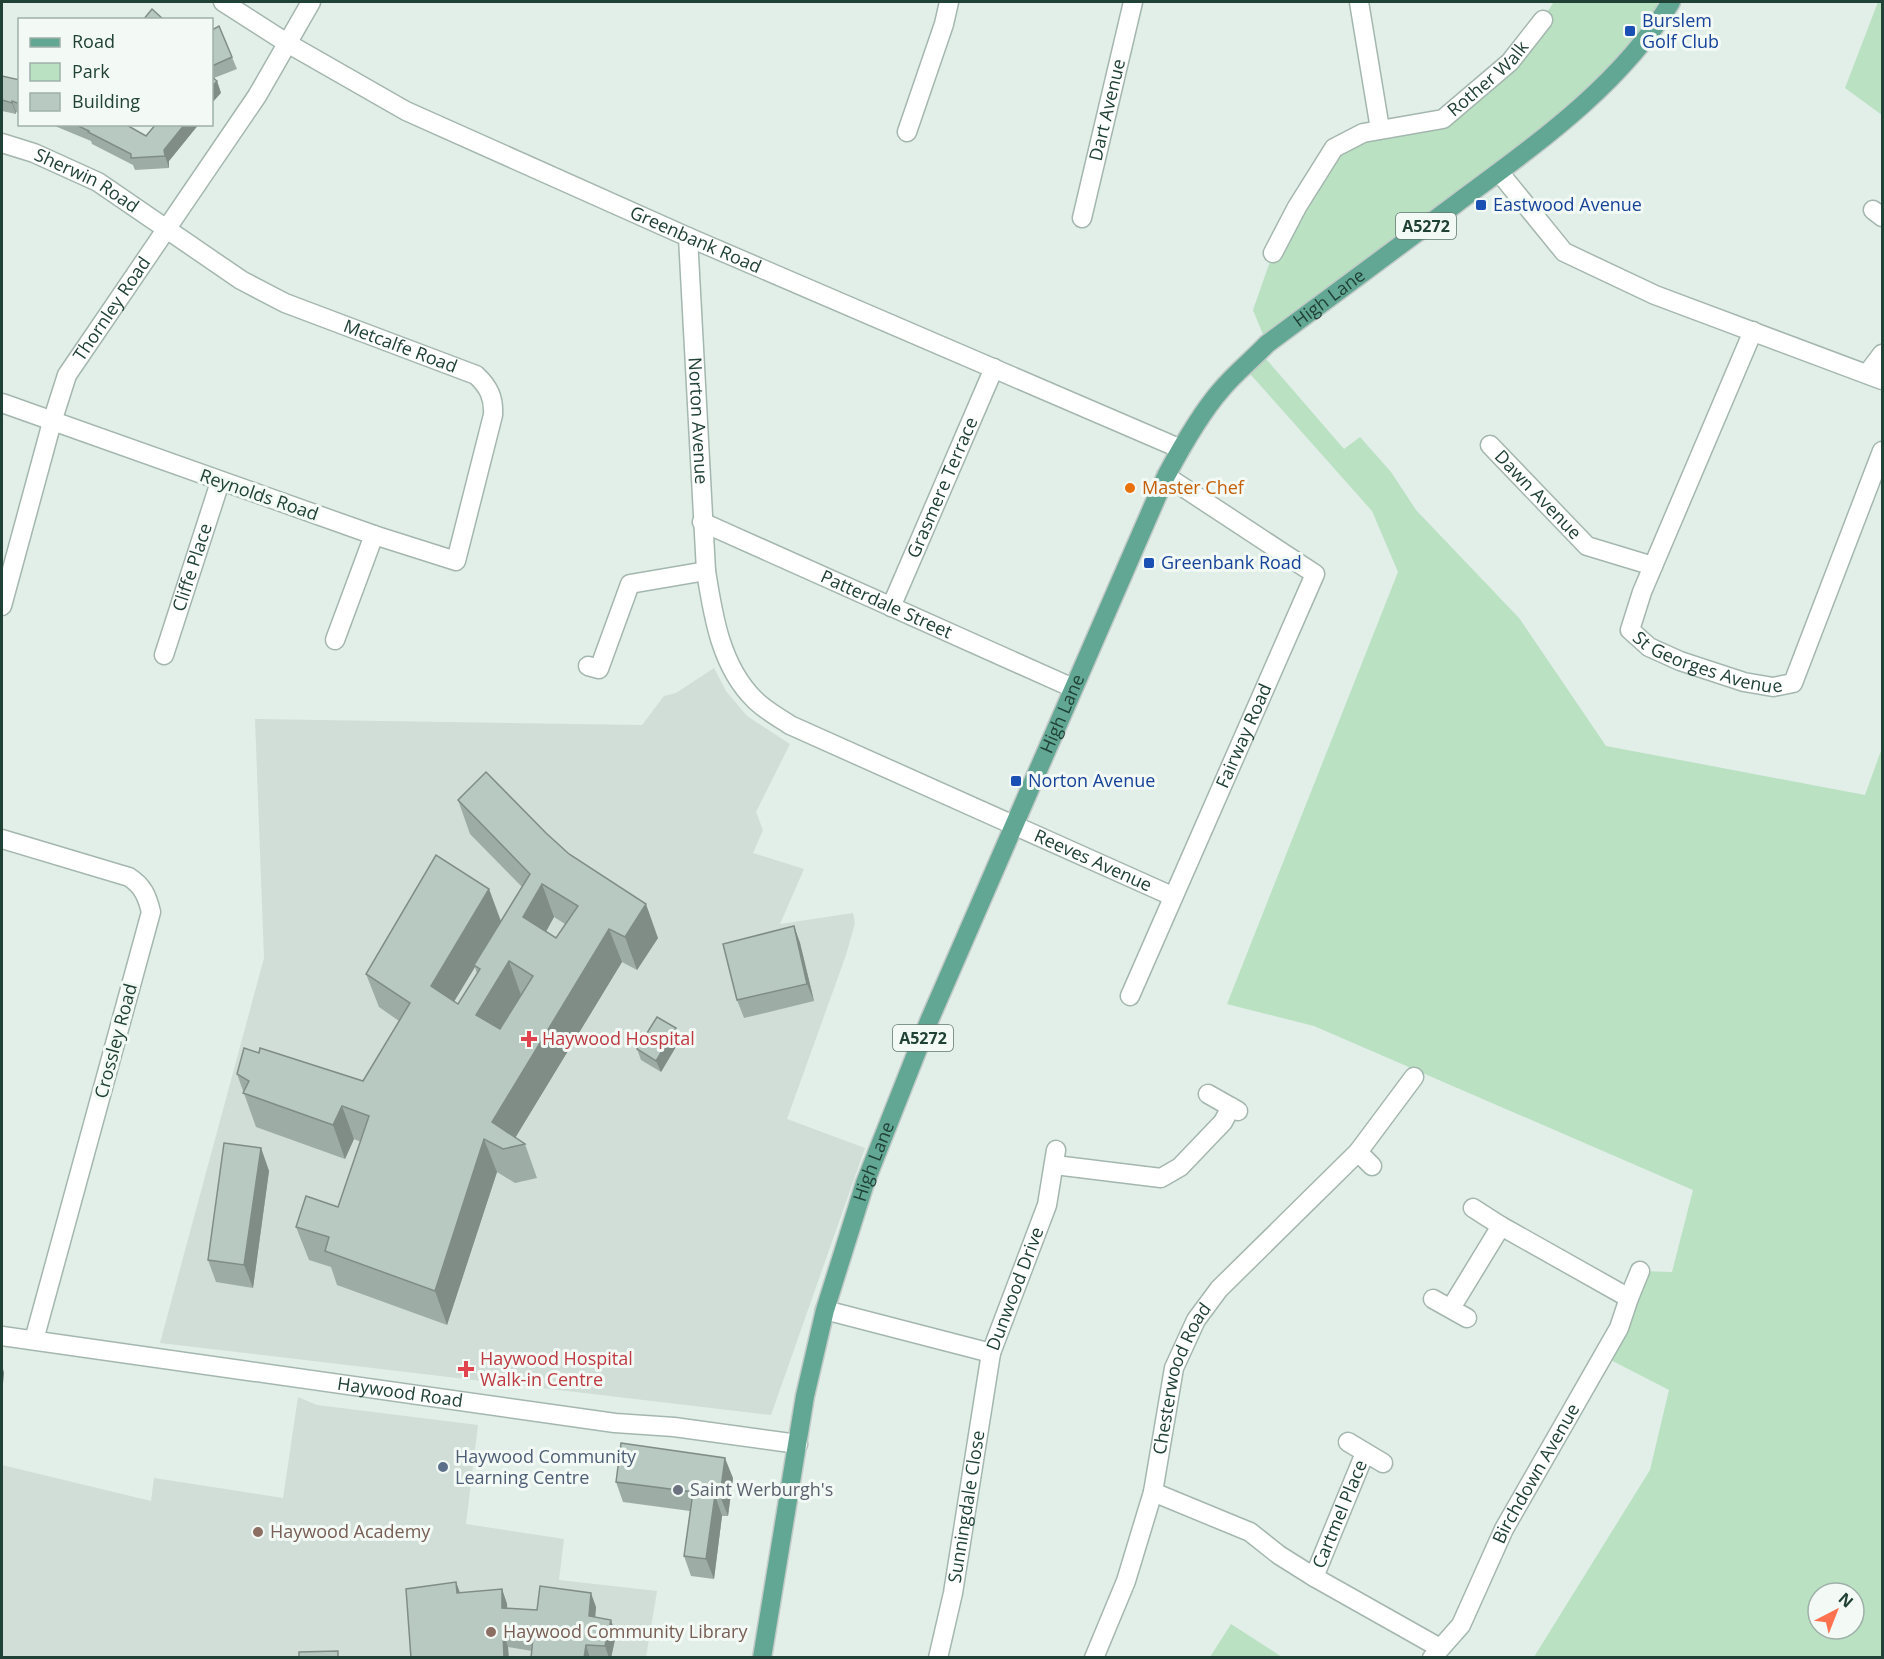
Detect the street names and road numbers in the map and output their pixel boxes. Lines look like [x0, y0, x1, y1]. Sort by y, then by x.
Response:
street label: Rother Walk [1442, 35, 1534, 121]
street label: Dart Avenue [1083, 56, 1130, 163]
street label: Sherwin Road [31, 142, 144, 218]
street label: Greenbank Road [627, 200, 765, 278]
road number: A5272 [1396, 213, 1456, 239]
street label: Thornley Road [67, 251, 155, 365]
street label: High Lane [1288, 263, 1369, 332]
street label: Metcalfe Road [340, 313, 461, 378]
street label: Norton Avenue [683, 356, 714, 485]
street label: Grasmere Terrace [901, 413, 983, 562]
street label: Dawn Avenue [1490, 444, 1587, 544]
street label: Reynolds Road [197, 463, 322, 526]
street label: Cliffe Place [166, 520, 217, 614]
street label: Patterdale Street [817, 564, 956, 644]
street label: St Georges Avenue [1628, 625, 1784, 698]
street label: High Lane [1034, 670, 1089, 757]
street label: Fairway Road [1210, 679, 1277, 792]
street label: Reeves Avenue [1031, 823, 1156, 896]
street label: Crossley Road [88, 981, 142, 1101]
road number: A5272 [893, 1025, 953, 1051]
street label: High Lane [847, 1118, 899, 1204]
street label: Dunwood Drive [980, 1223, 1049, 1354]
street label: Chesterwood Road [1147, 1297, 1216, 1456]
street label: Haywood Road [336, 1371, 465, 1412]
street label: Birchdown Avenue [1486, 1399, 1584, 1547]
street label: Sunningdale Close [942, 1429, 990, 1585]
street label: Cartmel Place [1306, 1456, 1372, 1572]

